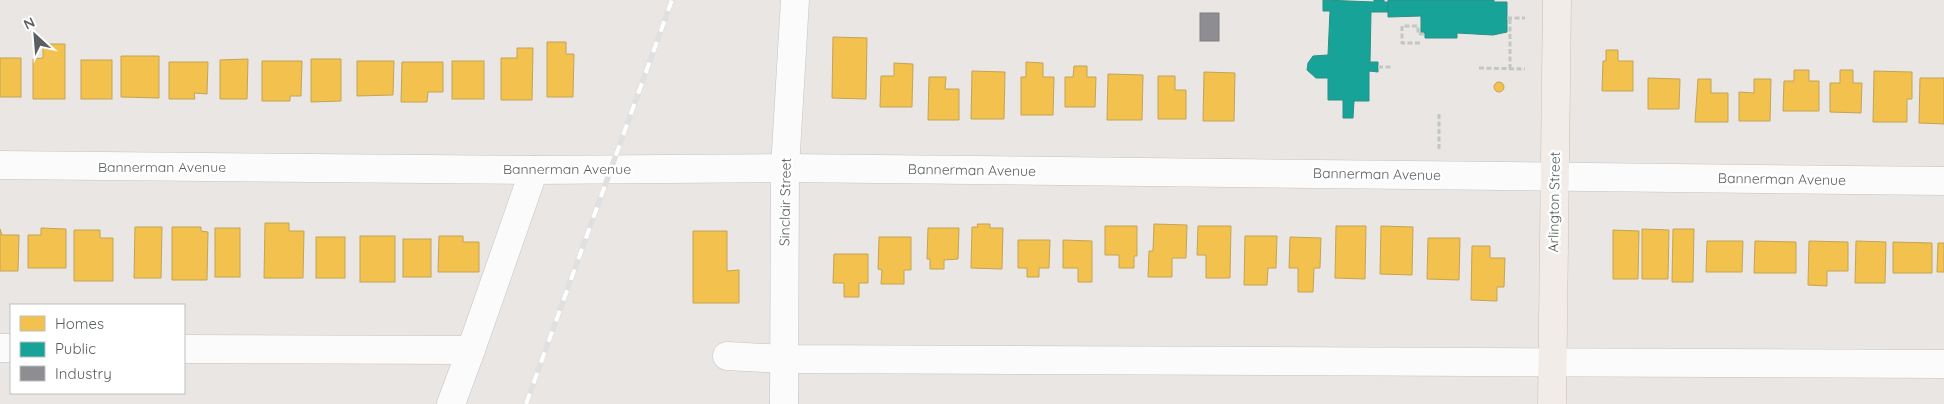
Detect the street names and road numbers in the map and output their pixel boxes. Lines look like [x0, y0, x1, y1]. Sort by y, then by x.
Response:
street label: Arlington Street [1544, 151, 1564, 253]
street label: Sinclair Street [775, 157, 795, 246]
street label: Bannerman Avenue [98, 158, 226, 176]
street label: Bannerman Avenue [503, 160, 631, 178]
street label: Bannerman Avenue [908, 160, 1036, 180]
street label: Bannerman Avenue [1313, 164, 1441, 184]
street label: Bannerman Avenue [1718, 169, 1846, 189]

